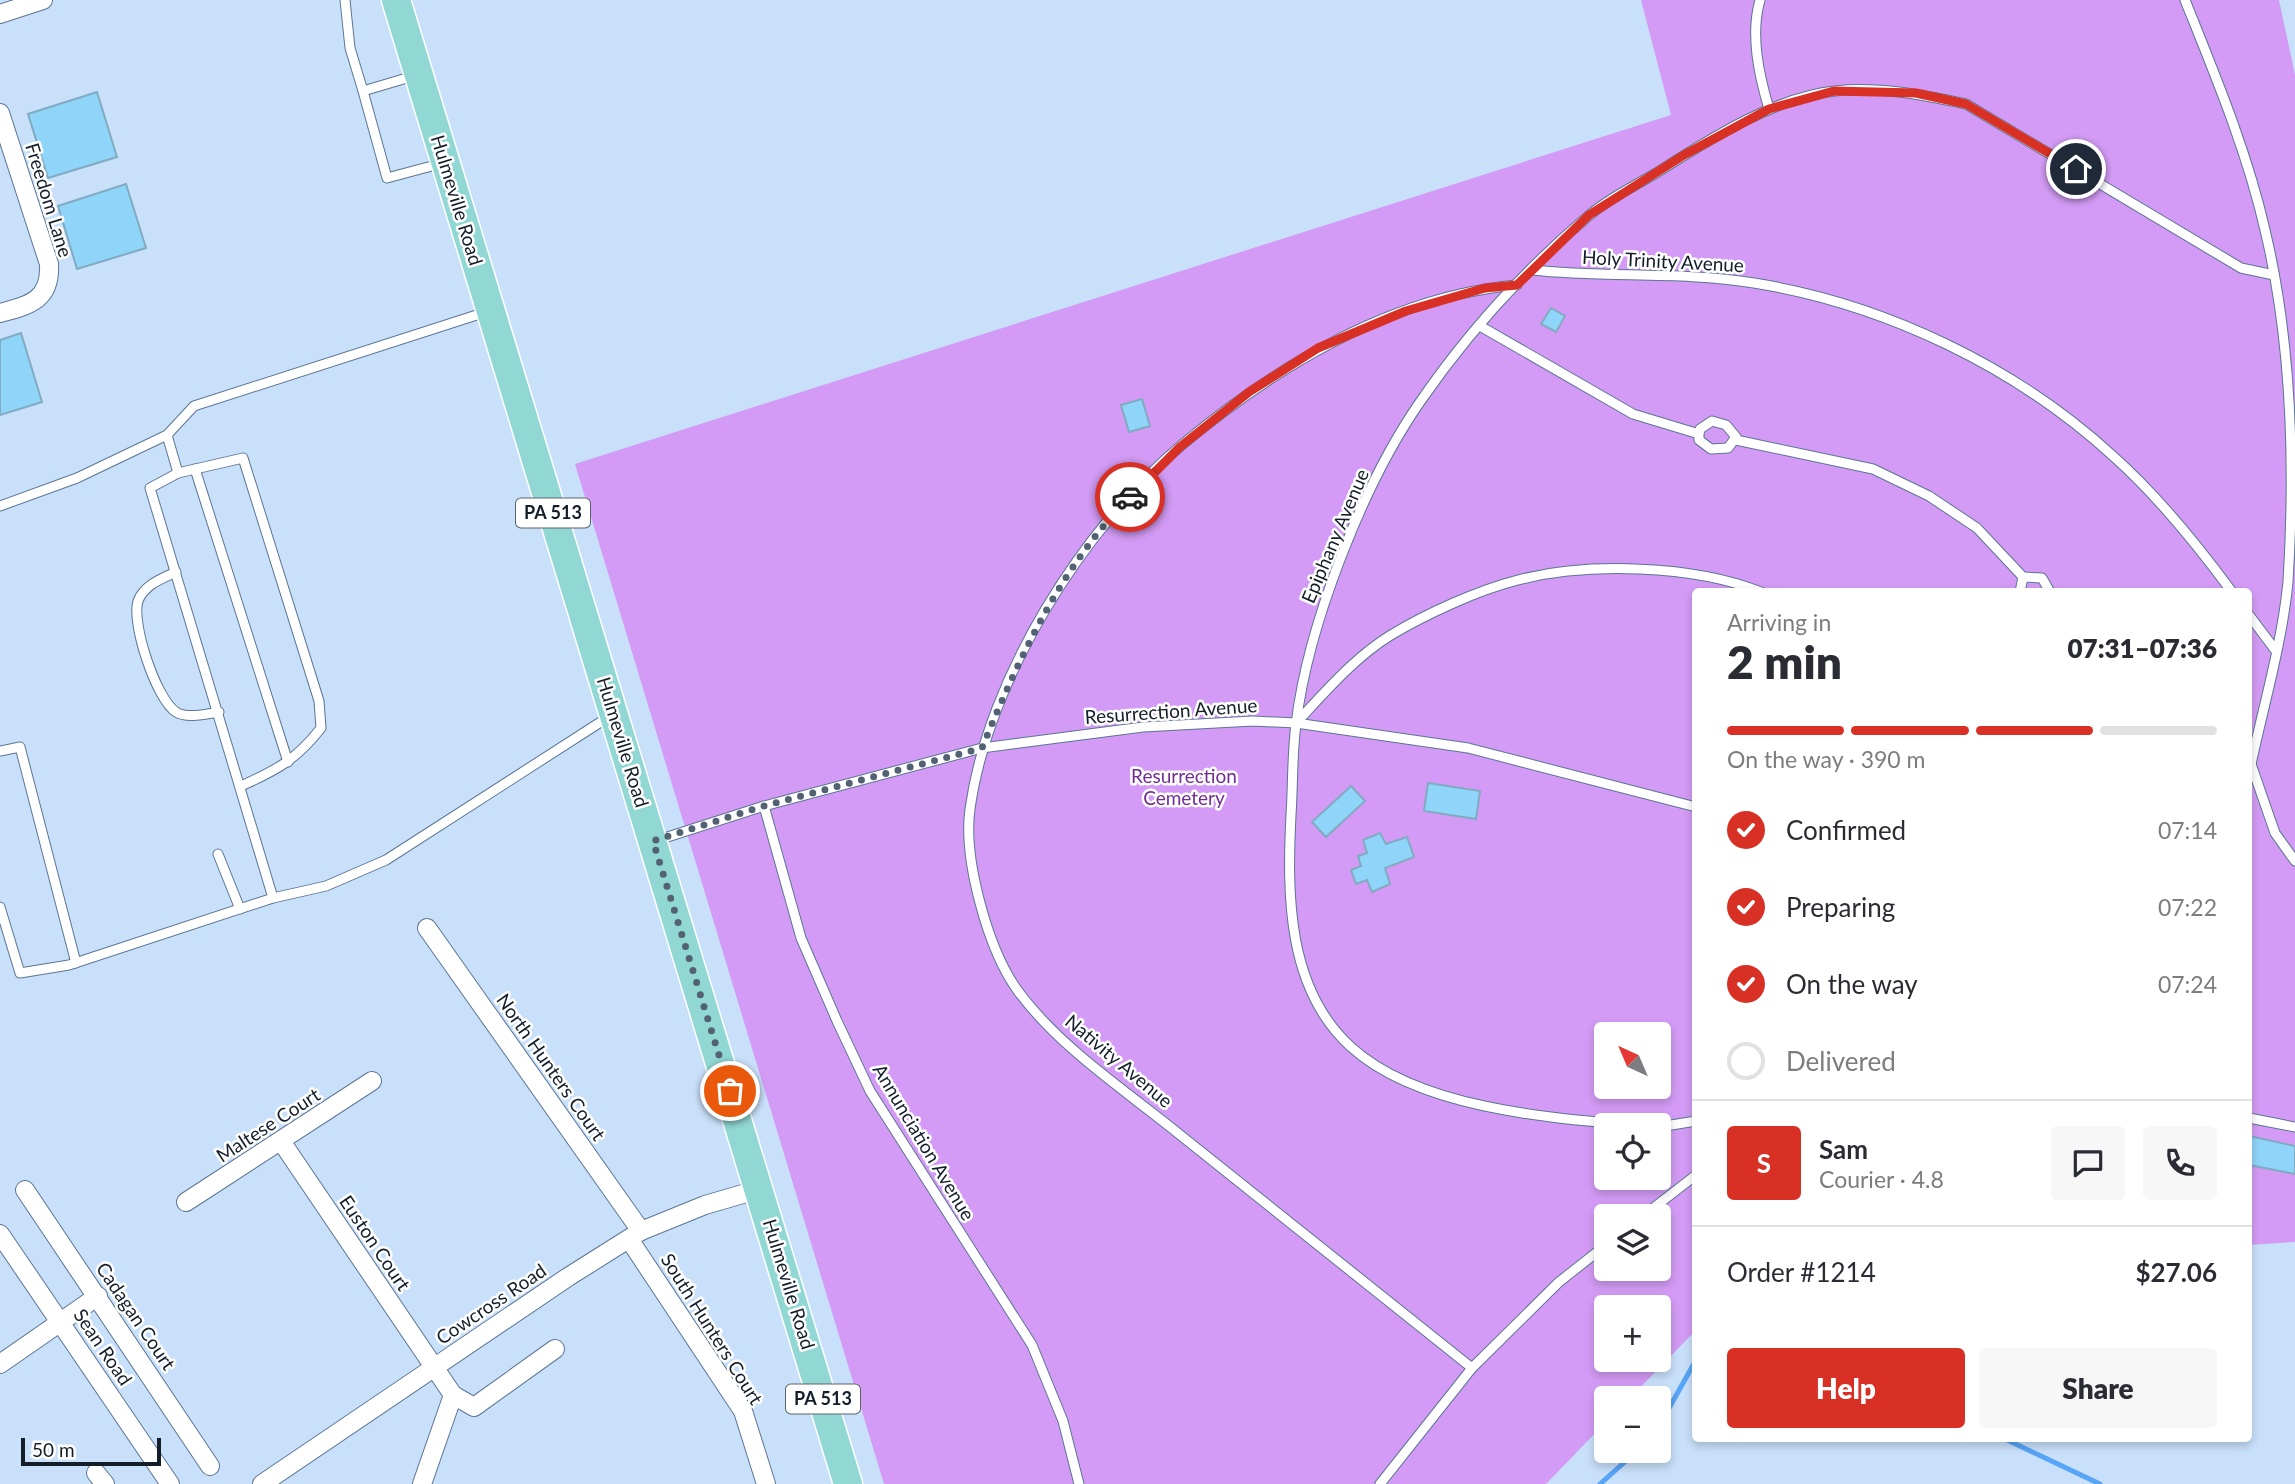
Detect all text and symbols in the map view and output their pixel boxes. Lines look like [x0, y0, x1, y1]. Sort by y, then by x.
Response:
street label: Hulmeville Road [427, 132, 488, 268]
pin [2046, 139, 2106, 199]
street label: Freedom Lane [21, 140, 78, 260]
icon: home [2057, 150, 2095, 188]
street label: Holy Trinity Avenue [1581, 245, 1745, 276]
courier [1095, 462, 1165, 532]
street label: Epiphany Avenue [1296, 465, 1373, 606]
icon: car [1111, 478, 1149, 516]
road number: PA 513 [516, 499, 590, 528]
text: Arriving in [1727, 608, 1831, 636]
text: 07:31–07:36 [2067, 632, 2217, 664]
text: 2 min [1727, 634, 1842, 689]
street label: Hulmeville Road [593, 674, 654, 810]
street label: Resurrection Avenue [1084, 693, 1258, 728]
text: On the way · 390 m [1727, 745, 1926, 773]
park label: Resurrection Cemetery [1131, 764, 1237, 809]
icon: check [1727, 811, 1765, 849]
text: Confirmed [1786, 814, 1906, 846]
text: 07:14 [2158, 816, 2217, 844]
icon: check [1727, 888, 1765, 926]
text: Preparing [1786, 891, 1895, 923]
text: 07:22 [2158, 893, 2217, 921]
icon: check [1727, 965, 1765, 1003]
text: On the way [1786, 968, 1918, 1000]
text: 07:24 [2158, 970, 2217, 998]
street label: North Hunters Court [492, 989, 611, 1145]
street label: Nativity Avenue [1061, 1009, 1178, 1112]
north arrow [1594, 1022, 1671, 1099]
map controls [1594, 1022, 1671, 1463]
text: Delivered [1786, 1045, 1896, 1077]
street label: Annunciation Avenue [869, 1059, 980, 1224]
pin [700, 1061, 760, 1121]
icon: bag [711, 1072, 749, 1110]
street label: Maltese Court [212, 1082, 324, 1167]
button: locate [1594, 1113, 1671, 1190]
button: chat [2051, 1126, 2125, 1200]
button: phone [2143, 1126, 2217, 1200]
text: Sam [1819, 1133, 1868, 1165]
text: S [1757, 1147, 1771, 1179]
text: Courier · 4.8 [1819, 1165, 1944, 1193]
street label: Euston Court [335, 1191, 416, 1295]
button: layers [1594, 1204, 1671, 1281]
street label: Hulmeville Road [759, 1216, 820, 1352]
street label: South Hunters Court [657, 1249, 768, 1409]
text: Order #1214 [1727, 1256, 1876, 1288]
text: $27.06 [2135, 1256, 2217, 1288]
street label: Cadagan Court [92, 1258, 181, 1374]
street label: Cowcross Road [431, 1258, 550, 1349]
button: + [1594, 1295, 1671, 1372]
street label: Sean Road [69, 1304, 137, 1389]
button: Help [1727, 1348, 1965, 1428]
button: Share [1979, 1348, 2217, 1428]
road number: PA 513 [786, 1384, 860, 1414]
button: − [1594, 1386, 1671, 1463]
scale bar [21, 1435, 161, 1467]
text: 50 m [32, 1438, 75, 1461]

